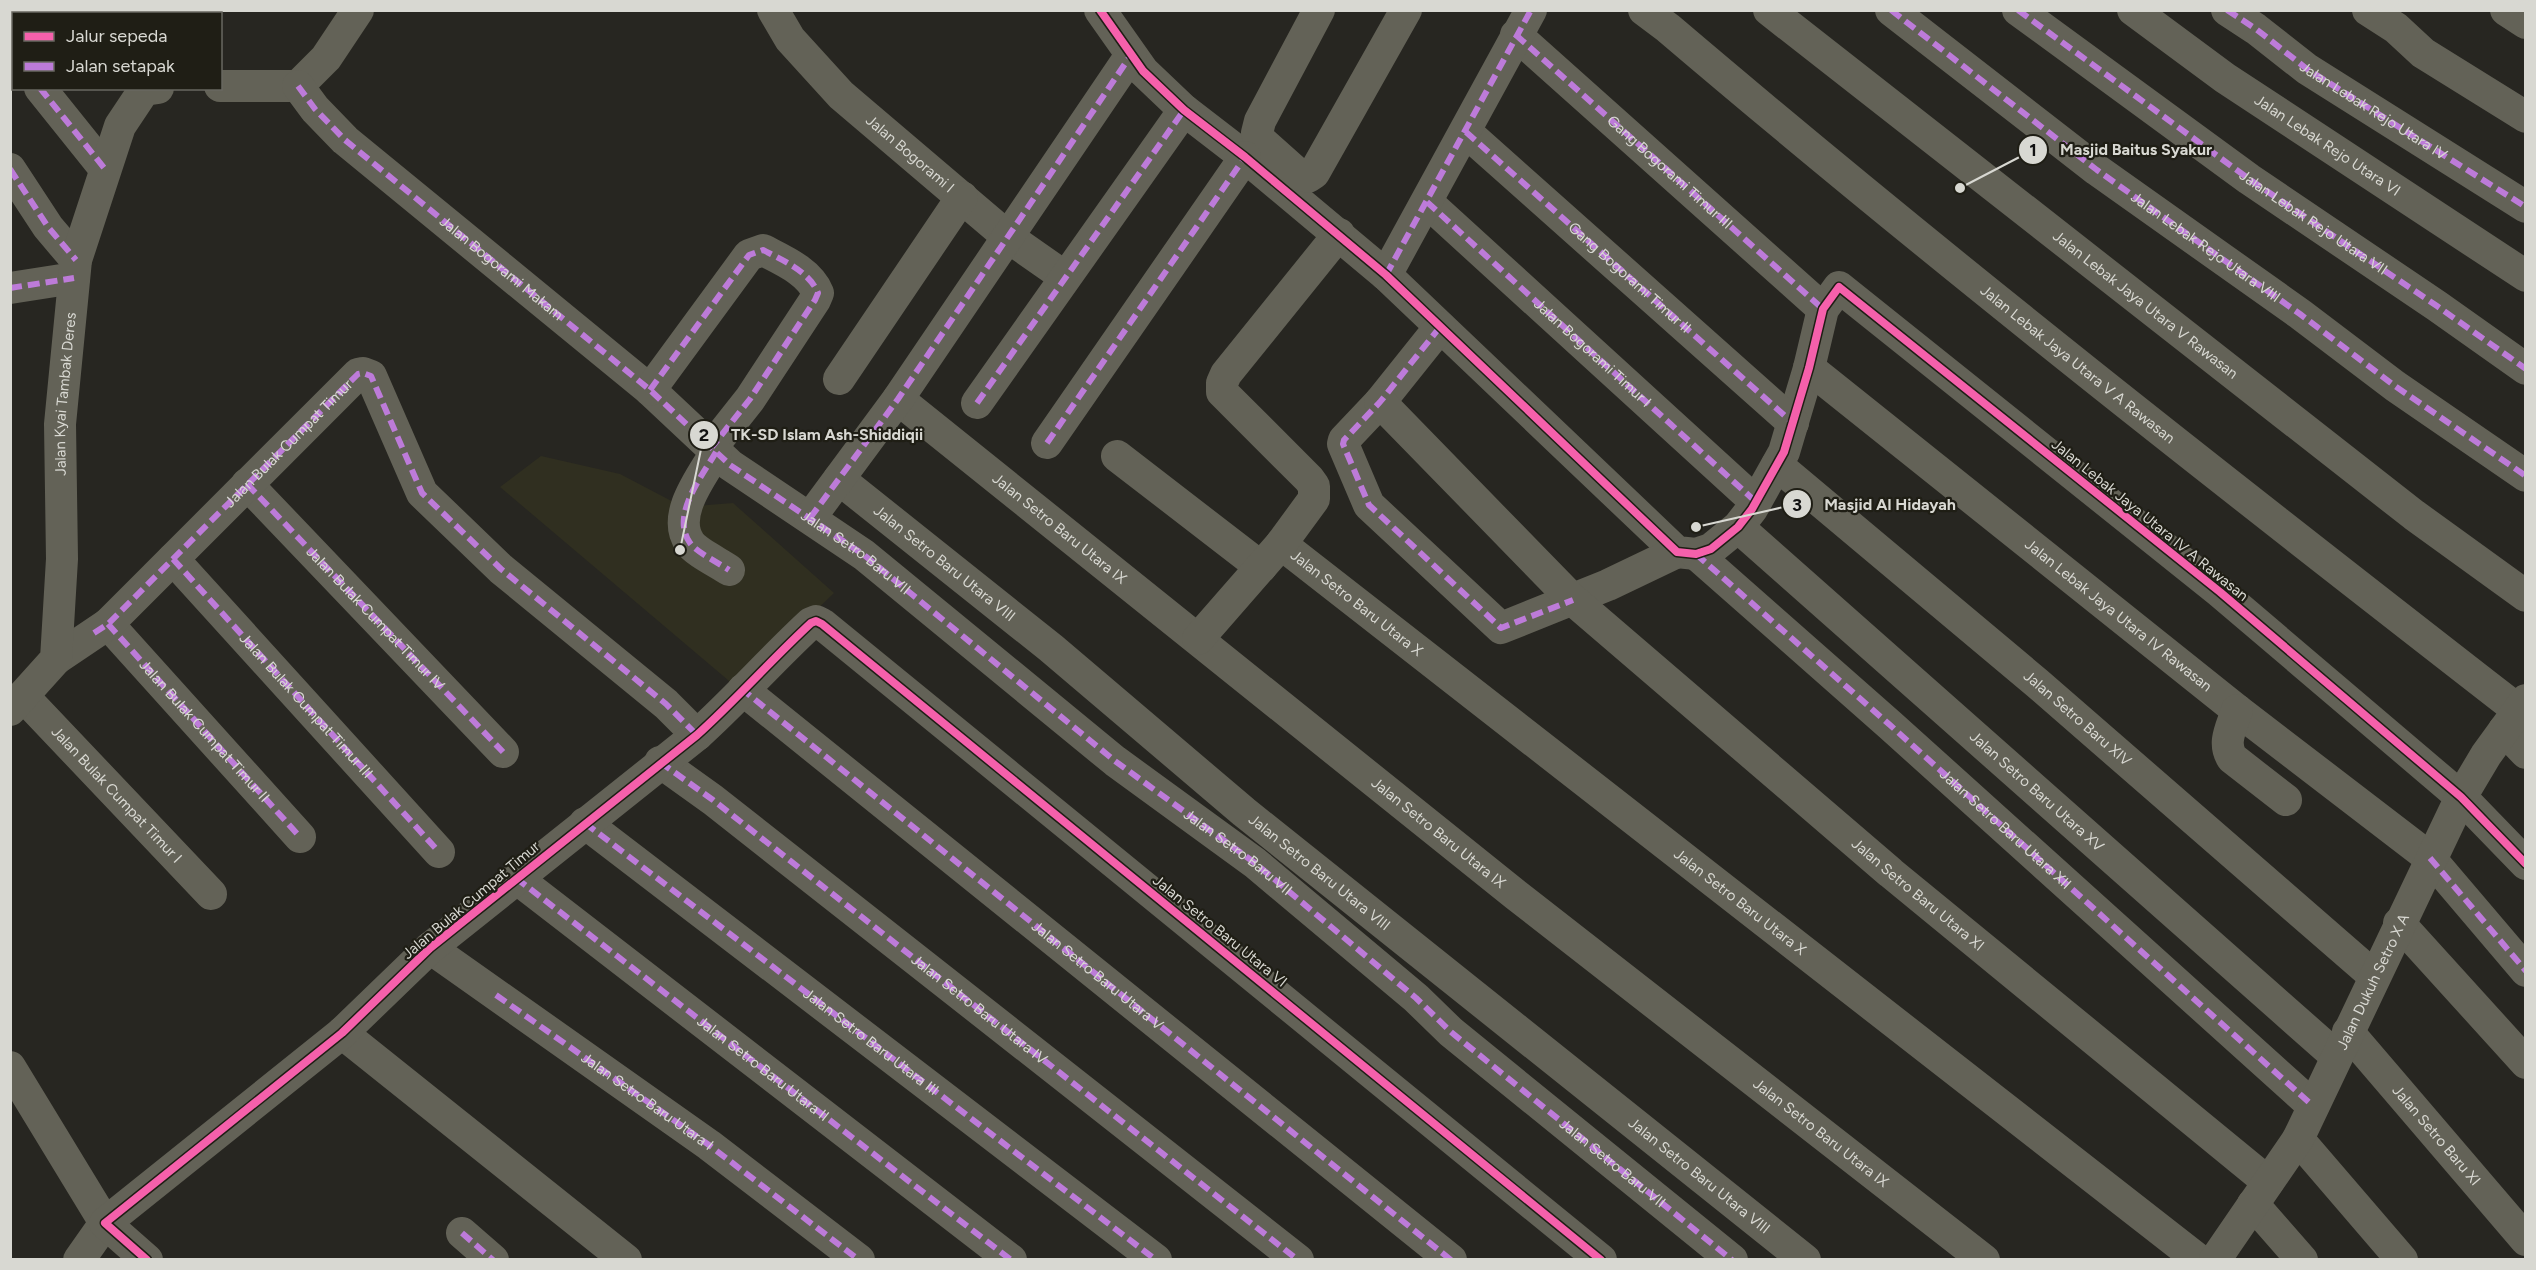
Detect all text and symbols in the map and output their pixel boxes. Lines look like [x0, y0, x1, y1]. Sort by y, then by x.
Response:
legend [12, 12, 222, 90]
text: Jalur sepeda [66, 25, 167, 47]
text: Jalan setapak [66, 55, 175, 77]
street label: Jalan Lebak Rejo Utara IV [2296, 58, 2451, 164]
street label: Jalan Lebak Rejo Utara VI [2251, 91, 2404, 200]
street label: Jalan Bogorami I [862, 111, 958, 196]
street label: Gang Bogorami Timur III [1603, 112, 1736, 233]
callout: Masjid Baitus Syakur [2018, 133, 2224, 167]
text: 1 [2029, 139, 2037, 161]
text: Masjid Baitus Syakur [2060, 140, 2212, 159]
street label: Jalan Lebak Rejo Utara VII [2236, 166, 2391, 279]
street label: Jalan Lebak Rejo Utara VIII [2127, 188, 2284, 306]
street label: Jalan Bogorami Makam [436, 212, 567, 324]
street label: Gang Bogorami Timur II [1565, 218, 1695, 337]
street label: Jalan Lebak Jaya Utara V Rawasan [2049, 227, 2241, 383]
street label: Jalan Lebak Jaya Utara V A Rawasan [1977, 281, 2179, 447]
street label: Jalan Bogorami Timur I [1530, 295, 1655, 411]
street label: Jalan Kyai Tambak Deres [51, 311, 80, 476]
street label: Jalan Bulak Cumpat Timur [221, 376, 356, 511]
callout: TK-SD Islam Ash-Shiddiqii [689, 418, 935, 452]
text: 2 [699, 424, 709, 446]
text: TK-SD Islam Ash-Shiddiqii [731, 425, 923, 444]
street label: Jalan Lebak Jaya Utara IV A Rawasan [2048, 435, 2252, 605]
street label: Jalan Setro Baru Utara IX [989, 469, 1131, 588]
callout: Masjid Al Hidayah [1782, 487, 1968, 521]
text: 3 [1792, 494, 1802, 516]
text: Masjid Al Hidayah [1824, 495, 1956, 514]
street label: Jalan Setro Baru Utara VIII [870, 501, 1019, 625]
street label: Jalan Setro Baru VII [798, 506, 914, 599]
street label: Jalan Lebak Jaya Utara IV Rawasan [2021, 535, 2215, 695]
street label: Jalan Bulak Cumpat Timur IV [303, 543, 449, 695]
street label: Jalan Setro Baru Utara X [1287, 546, 1427, 661]
street label: Jalan Bulak Cumpat Timur III [236, 629, 377, 782]
street label: Jalan Bulak Cumpat Timur II [136, 656, 273, 806]
street label: Jalan Setro Baru XIV [2020, 667, 2135, 770]
street label: Jalan Bulak Cumpat Timur I [48, 723, 186, 867]
street label: Jalan Setro Baru Utara XV [1966, 727, 2108, 856]
street label: Jalan Setro Baru Utara XII [1936, 765, 2075, 893]
street label: Jalan Setro Baru Utara IX [1368, 774, 1510, 892]
street label: Jalan Setro Baru VII [1180, 805, 1296, 899]
street label: Jalan Setro Baru Utara VIII [1245, 810, 1394, 934]
street label: Jalan Setro Baru Utara XI [1848, 834, 1988, 955]
street label: Jalan Bulak Cumpat Timur [399, 837, 543, 963]
street label: Jalan Setro Baru Utara X [1670, 845, 1810, 960]
street label: Jalan Setro Baru Utara VI [1149, 871, 1291, 991]
street label: Jalan Dukuh Setro X A [2333, 911, 2413, 1053]
street label: Jalan Setro Baru Utara V [1028, 917, 1167, 1034]
street label: Jalan Setro Baru Utara IV [908, 950, 1051, 1069]
street label: Jalan Setro Baru Utara III [800, 984, 942, 1099]
street label: Jalan Setro Baru Utara II [694, 1012, 832, 1125]
street label: Jalan Setro Baru Utara I [578, 1049, 717, 1154]
street label: Jalan Setro Baru Utara IX [1750, 1074, 1893, 1192]
street label: Jalan Setro Baru XI [2389, 1081, 2484, 1189]
street label: Jalan Setro Baru Utara VIII [1625, 1114, 1774, 1238]
street label: Jalan Setro Baru VII [1556, 1115, 1669, 1211]

